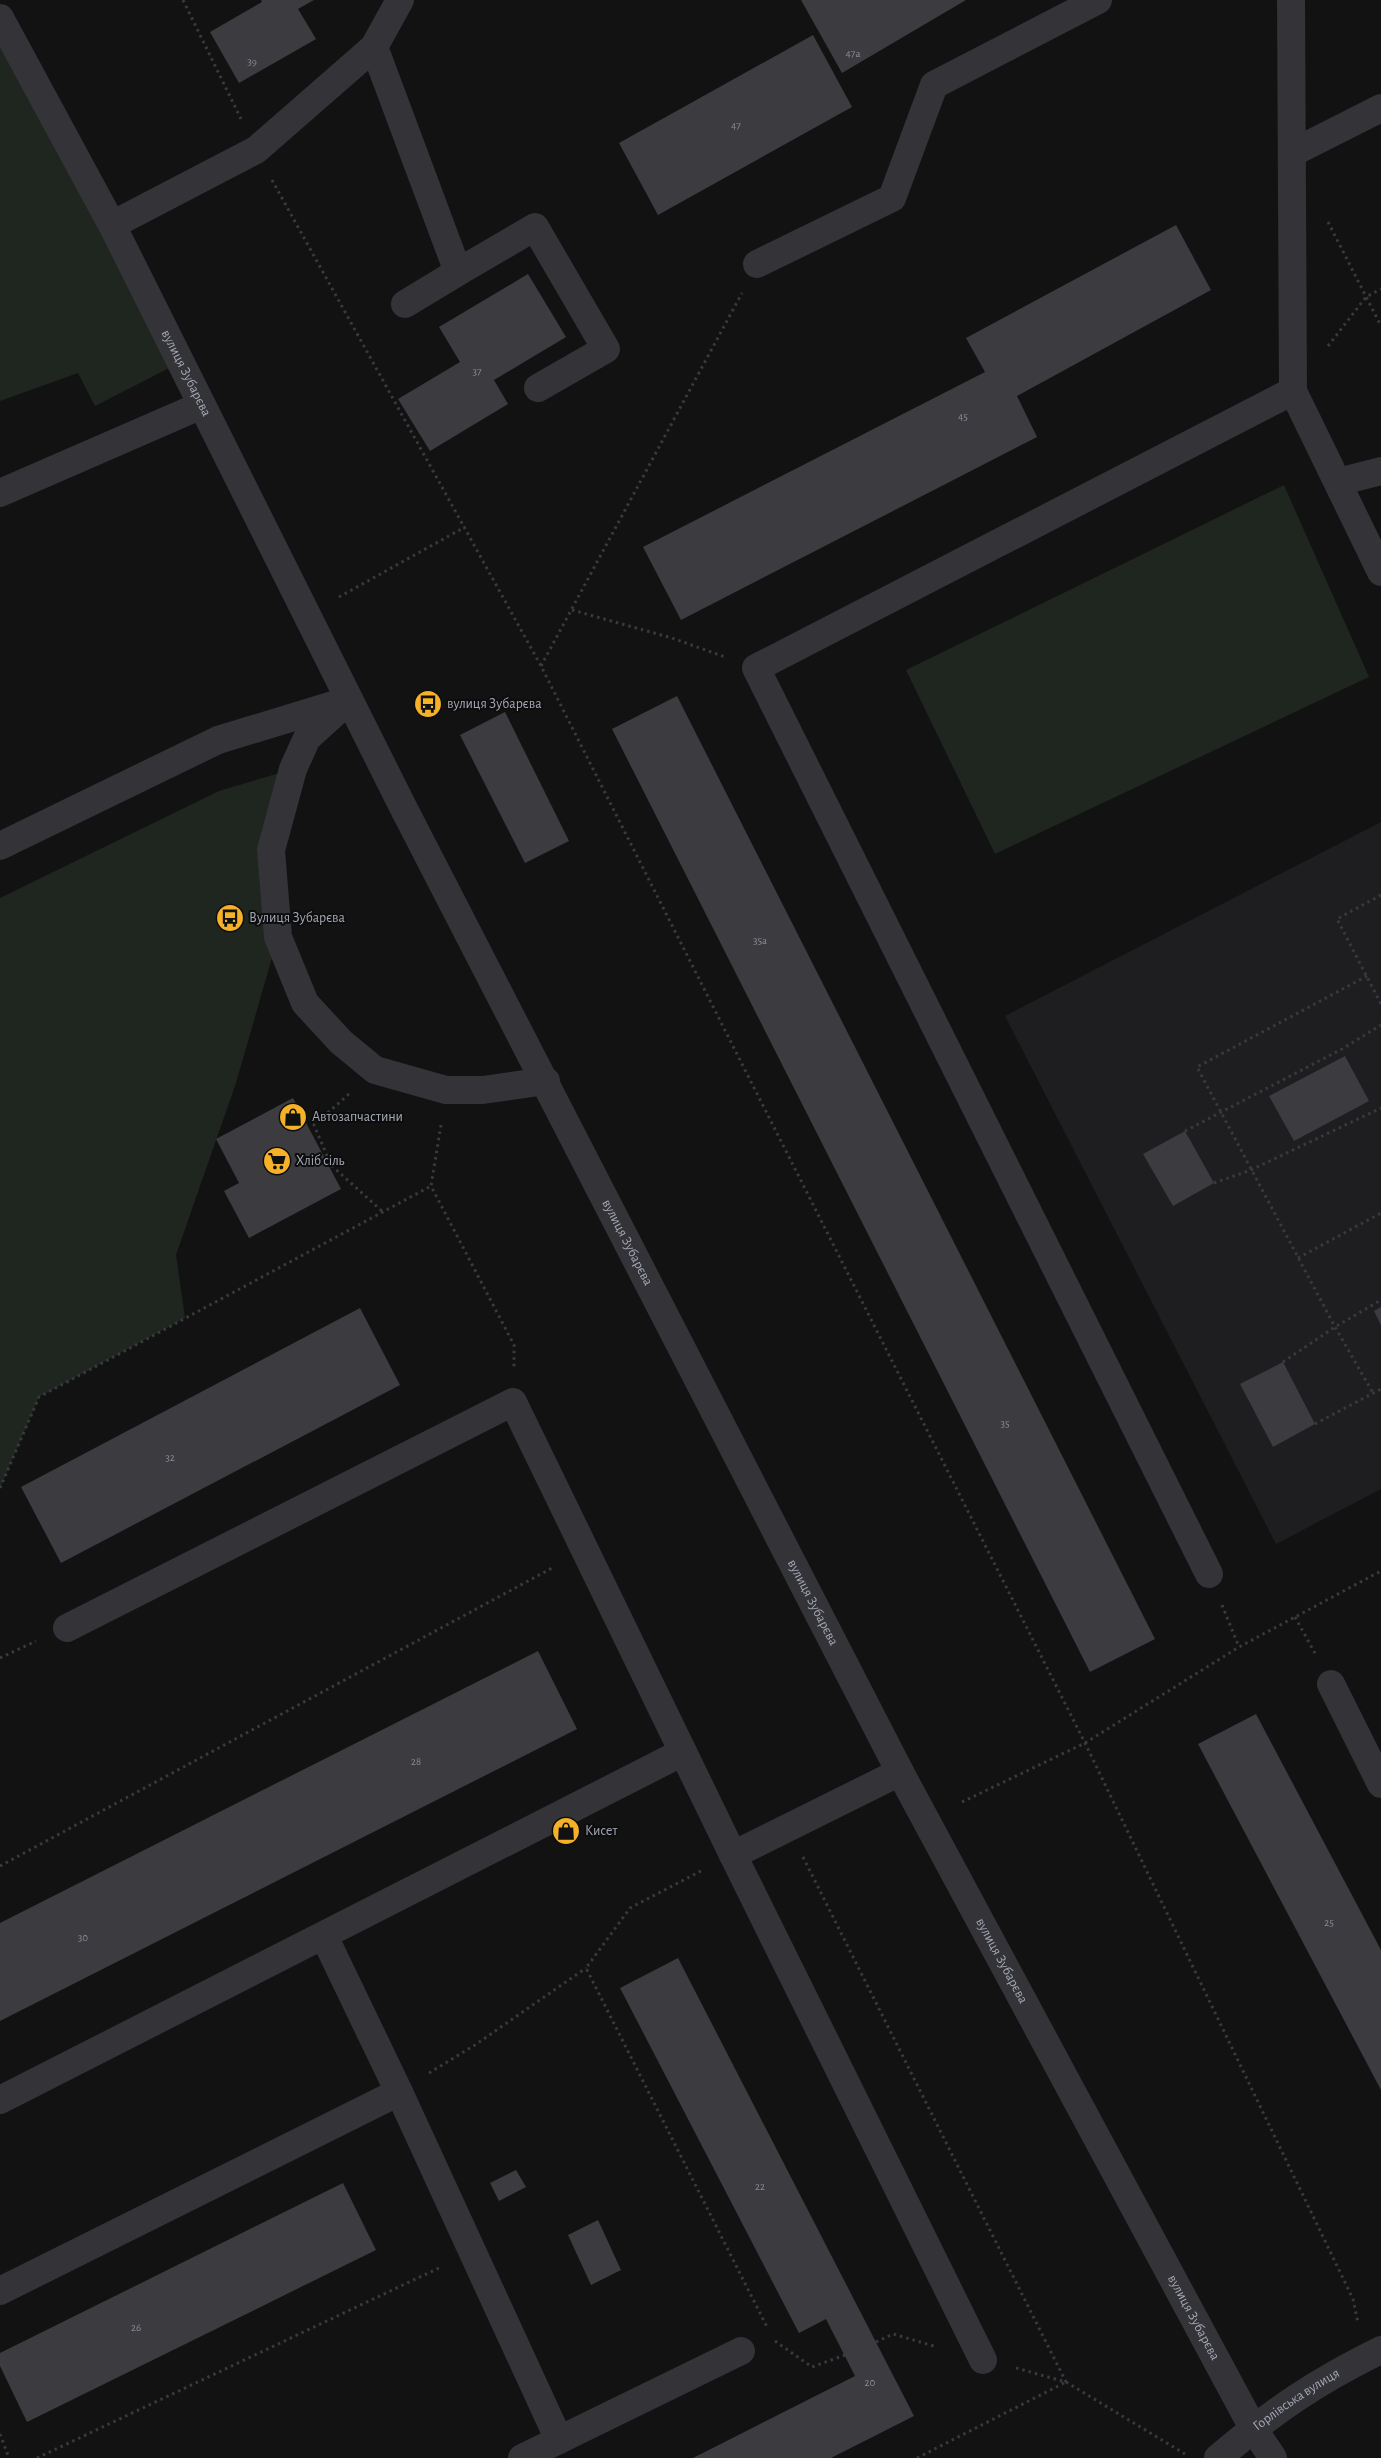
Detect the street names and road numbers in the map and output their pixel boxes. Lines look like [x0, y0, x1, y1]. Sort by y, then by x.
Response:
street label: вулиця Зубарєва [159, 328, 214, 419]
street label: вулиця Зубарєва [599, 1197, 655, 1288]
street label: вулиця Зубарєва [785, 1557, 841, 1648]
street label: вулиця Зубарєва [973, 1916, 1031, 2006]
street label: вулиця Зубарєва [1165, 2273, 1222, 2363]
street label: Горлівська вулиця [1251, 2366, 1342, 2433]

